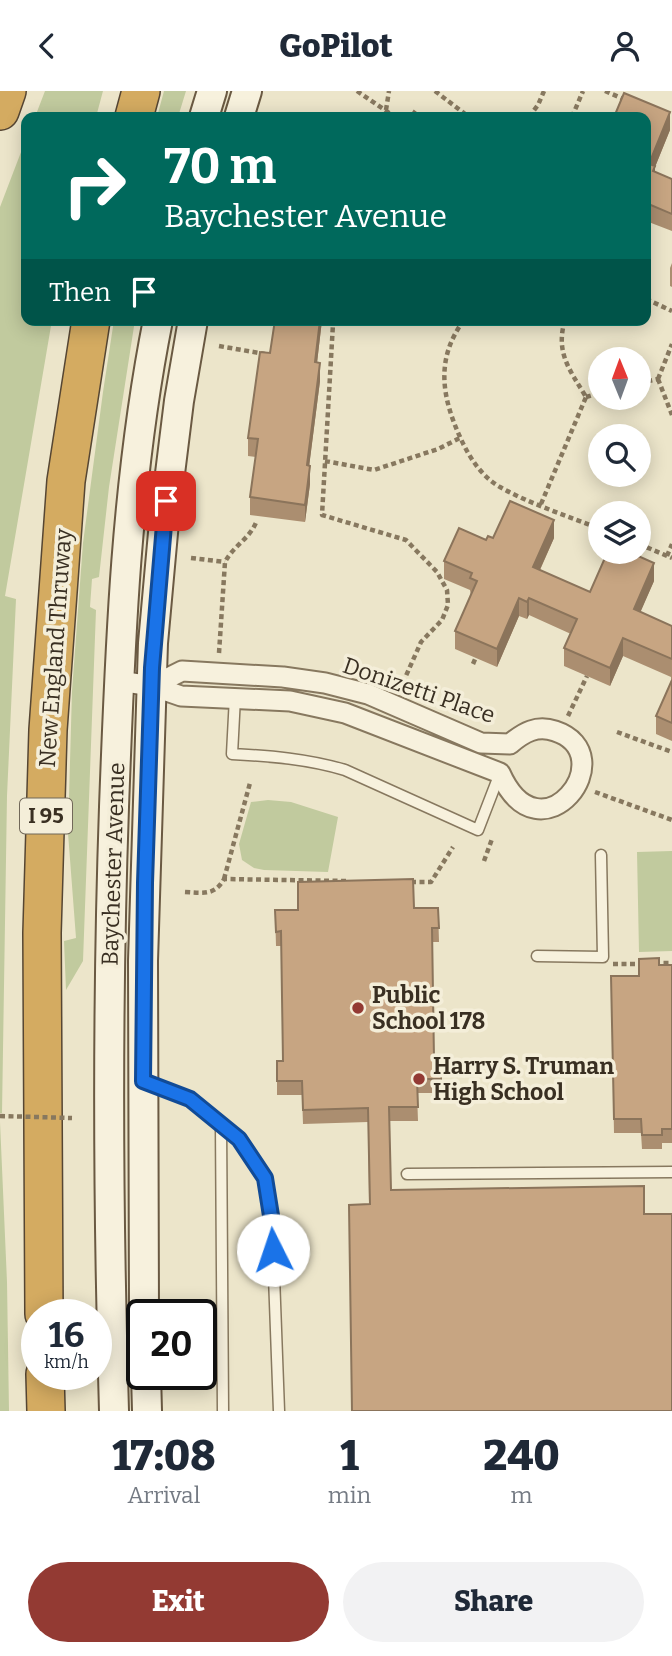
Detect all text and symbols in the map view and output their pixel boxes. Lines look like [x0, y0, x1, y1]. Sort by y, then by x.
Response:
icon: back [28, 27, 66, 65]
text: GoPilot [279, 27, 393, 65]
icon: person [606, 27, 644, 65]
text: 70 m [164, 137, 276, 196]
icon: right [49, 140, 140, 231]
text: Baychester Avenue [164, 197, 447, 235]
icon: arrive [125, 273, 163, 311]
text: Then [49, 277, 111, 308]
north arrow [588, 347, 651, 409]
map controls [588, 347, 651, 564]
button: search [588, 424, 651, 487]
pin [136, 471, 196, 531]
icon: arrive [147, 482, 185, 520]
button: layers [588, 501, 651, 564]
street label: New England Thruway [33, 527, 77, 768]
street label: Donizetti Place [339, 651, 499, 729]
street label: Baychester Avenue [95, 762, 131, 966]
road number: I 95 [20, 799, 72, 833]
place label: Public School 178 [372, 981, 485, 1035]
marker: Public School 178 [350, 1000, 366, 1016]
place label: Harry S. Truman High School [433, 1052, 614, 1106]
marker: Harry S. Truman High School [411, 1071, 427, 1087]
position arrow [236, 1213, 310, 1287]
speed limit sign: 20 [126, 1299, 217, 1390]
text: 16 [49, 1314, 84, 1356]
text: km/h [44, 1351, 89, 1373]
text: 17:08 [112, 1431, 216, 1481]
text: 1 [340, 1431, 359, 1481]
text: 240 [483, 1431, 560, 1481]
text: Arrival [127, 1481, 200, 1509]
text: min [328, 1481, 371, 1509]
text: m [511, 1481, 533, 1509]
button: Exit [28, 1562, 329, 1642]
button: Share [343, 1562, 644, 1642]

